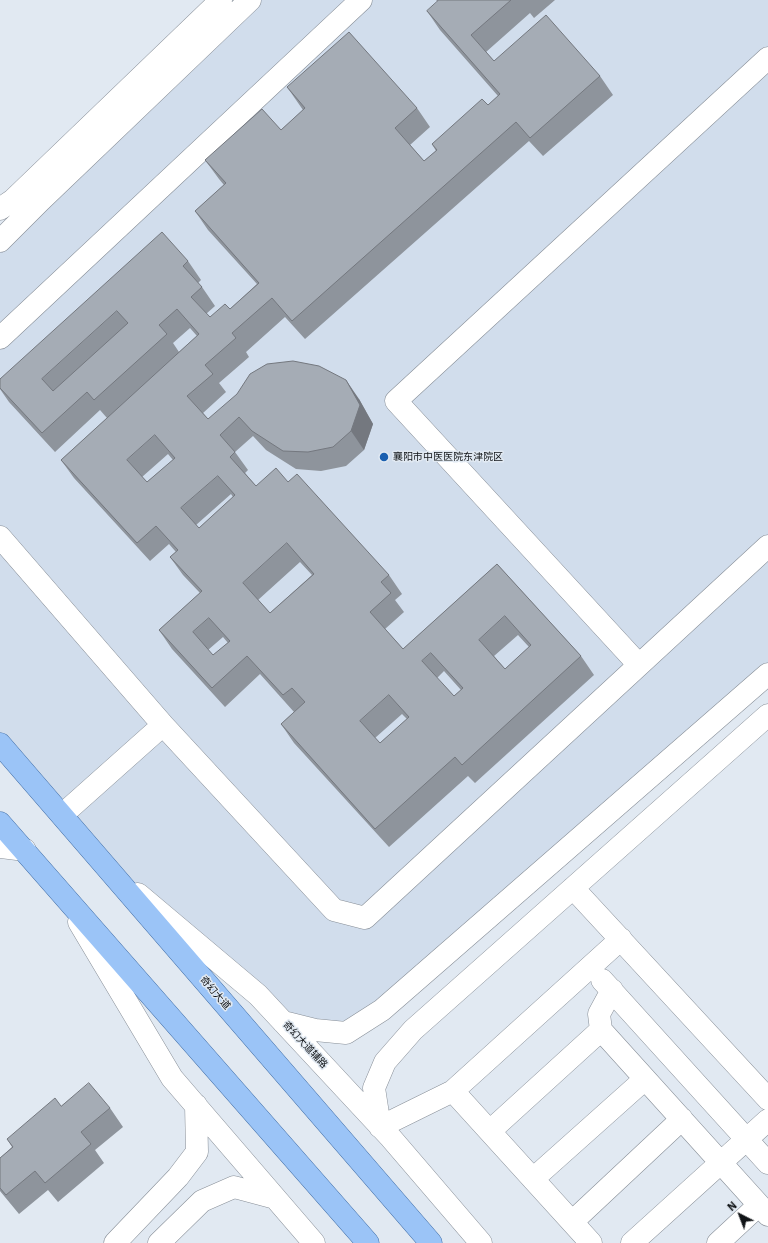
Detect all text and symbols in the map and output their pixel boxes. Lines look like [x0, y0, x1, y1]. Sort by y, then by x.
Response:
marker: 襄阳市中医医院东津院区 [378, 451, 390, 463]
place label: 襄阳市中医医院东津院区 [393, 451, 503, 463]
street label: 奇幻大道 [197, 974, 233, 1012]
street label: 奇幻大道辅路 [280, 1019, 330, 1071]
north arrow [720, 1195, 760, 1235]
text: N [724, 1198, 740, 1214]

